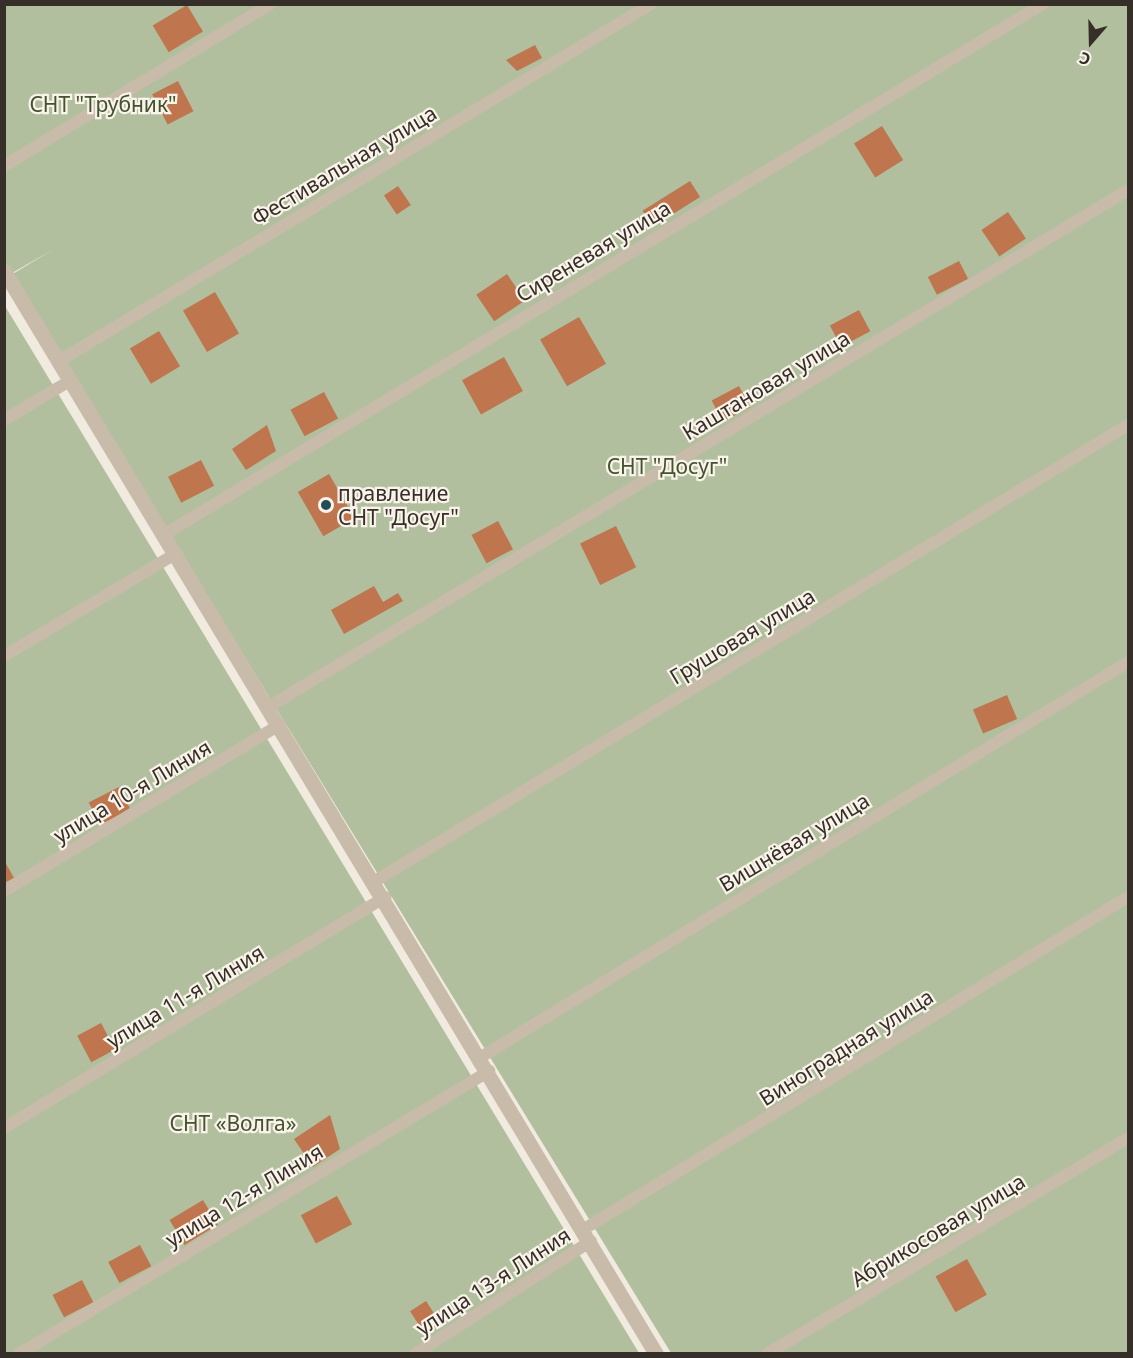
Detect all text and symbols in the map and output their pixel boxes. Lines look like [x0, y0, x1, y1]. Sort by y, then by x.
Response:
north arrow [1061, 12, 1121, 72]
text: С [1076, 47, 1093, 71]
park label: СНТ "Трубник" [29, 91, 177, 117]
street label: Фестивальная улица [247, 100, 441, 230]
street label: Сиреневая улица [511, 195, 675, 307]
street label: Каштановая улица [678, 325, 854, 445]
park label: СНТ "Досуг" [607, 453, 727, 479]
place label: правление СНТ "Досуг" [338, 480, 459, 530]
marker: правление СНТ "Досуг" [319, 498, 333, 512]
street label: Грушовая улица [665, 583, 819, 689]
street label: улица 10-я Линия [49, 734, 215, 848]
street label: Вишнёвая улица [714, 787, 874, 897]
street label: улица 11-я Линия [102, 939, 268, 1053]
street label: Виноградная улица [754, 983, 938, 1111]
park label: СНТ «Волга» [170, 1110, 296, 1136]
street label: улица 12-я Линия [161, 1138, 327, 1252]
street label: Абрикосовая улица [847, 1168, 1029, 1292]
street label: улица 13-я Линия [411, 1222, 575, 1340]

